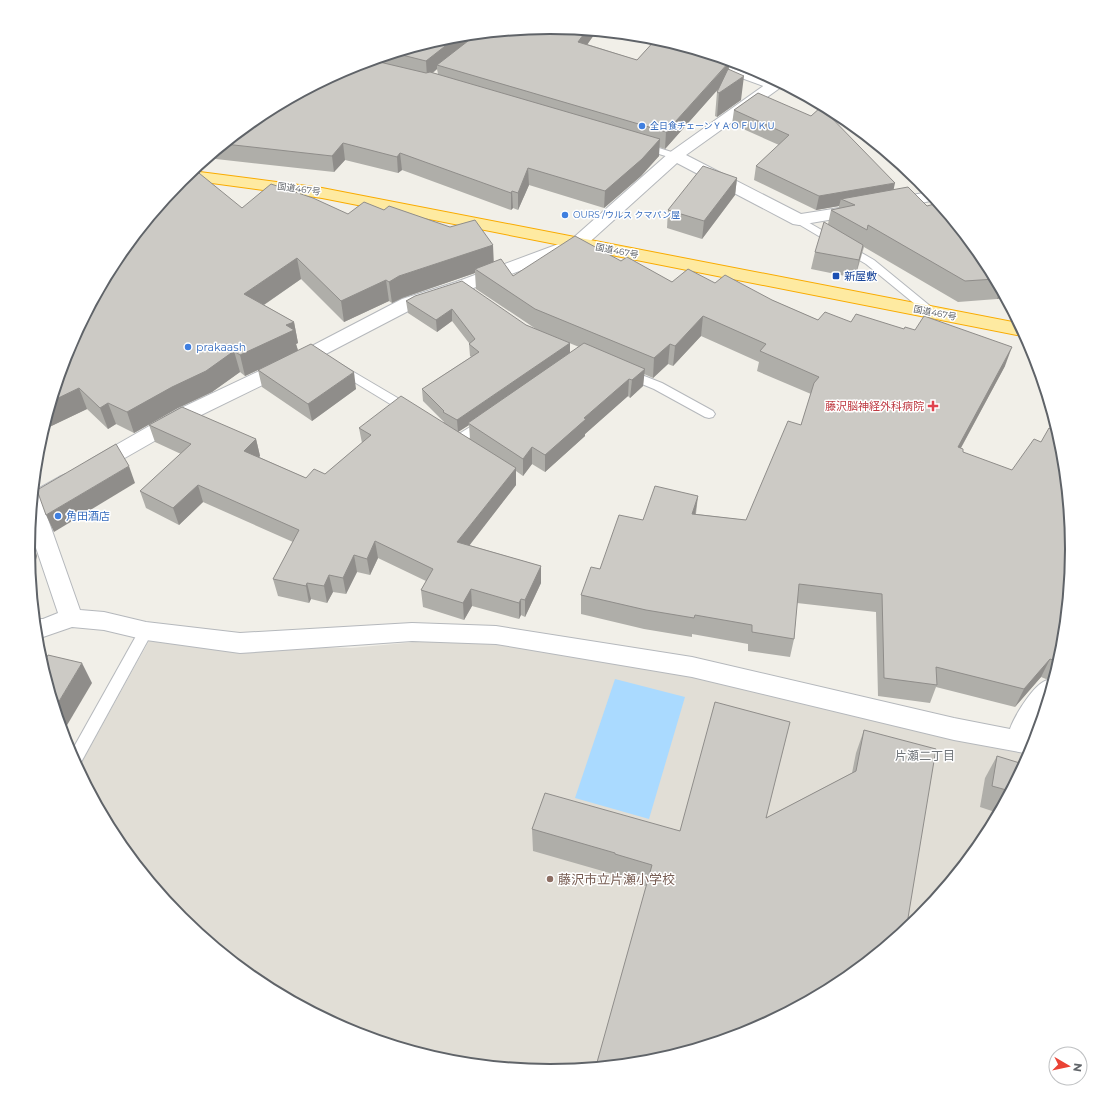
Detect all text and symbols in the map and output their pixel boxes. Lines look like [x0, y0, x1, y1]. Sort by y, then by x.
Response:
place label: 全日食チェーンＹＡＯＦＵＫＵ [650, 120, 776, 131]
marker: 全日食チェーンＹＡＯＦＵＫＵ [637, 121, 647, 131]
street label: 国道467号 [277, 180, 321, 197]
place label: OURS /ウルス クマパン屋 [573, 209, 680, 220]
marker: OURS /ウルス クマパン屋 [560, 210, 570, 220]
street label: 国道467号 [595, 241, 640, 260]
place label: 新屋敷 [844, 269, 877, 283]
marker: 新屋敷 [831, 271, 841, 281]
street label: 国道467号 [913, 303, 958, 322]
place label: prakaash [196, 340, 246, 354]
marker: prakaash [183, 342, 193, 352]
place label: 藤沢脳神経外科病院 [825, 399, 924, 413]
marker: 藤沢脳神経外科病院 [927, 400, 939, 412]
place label: 角田酒店 [66, 509, 110, 523]
marker: 角田酒店 [53, 511, 63, 521]
district label: 片瀬二丁目 [895, 748, 955, 763]
place label: 藤沢市立片瀬小学校 [558, 871, 675, 887]
marker: 藤沢市立片瀬小学校 [545, 874, 555, 884]
north arrow [1048, 1046, 1088, 1086]
text: N [1070, 1062, 1085, 1073]

